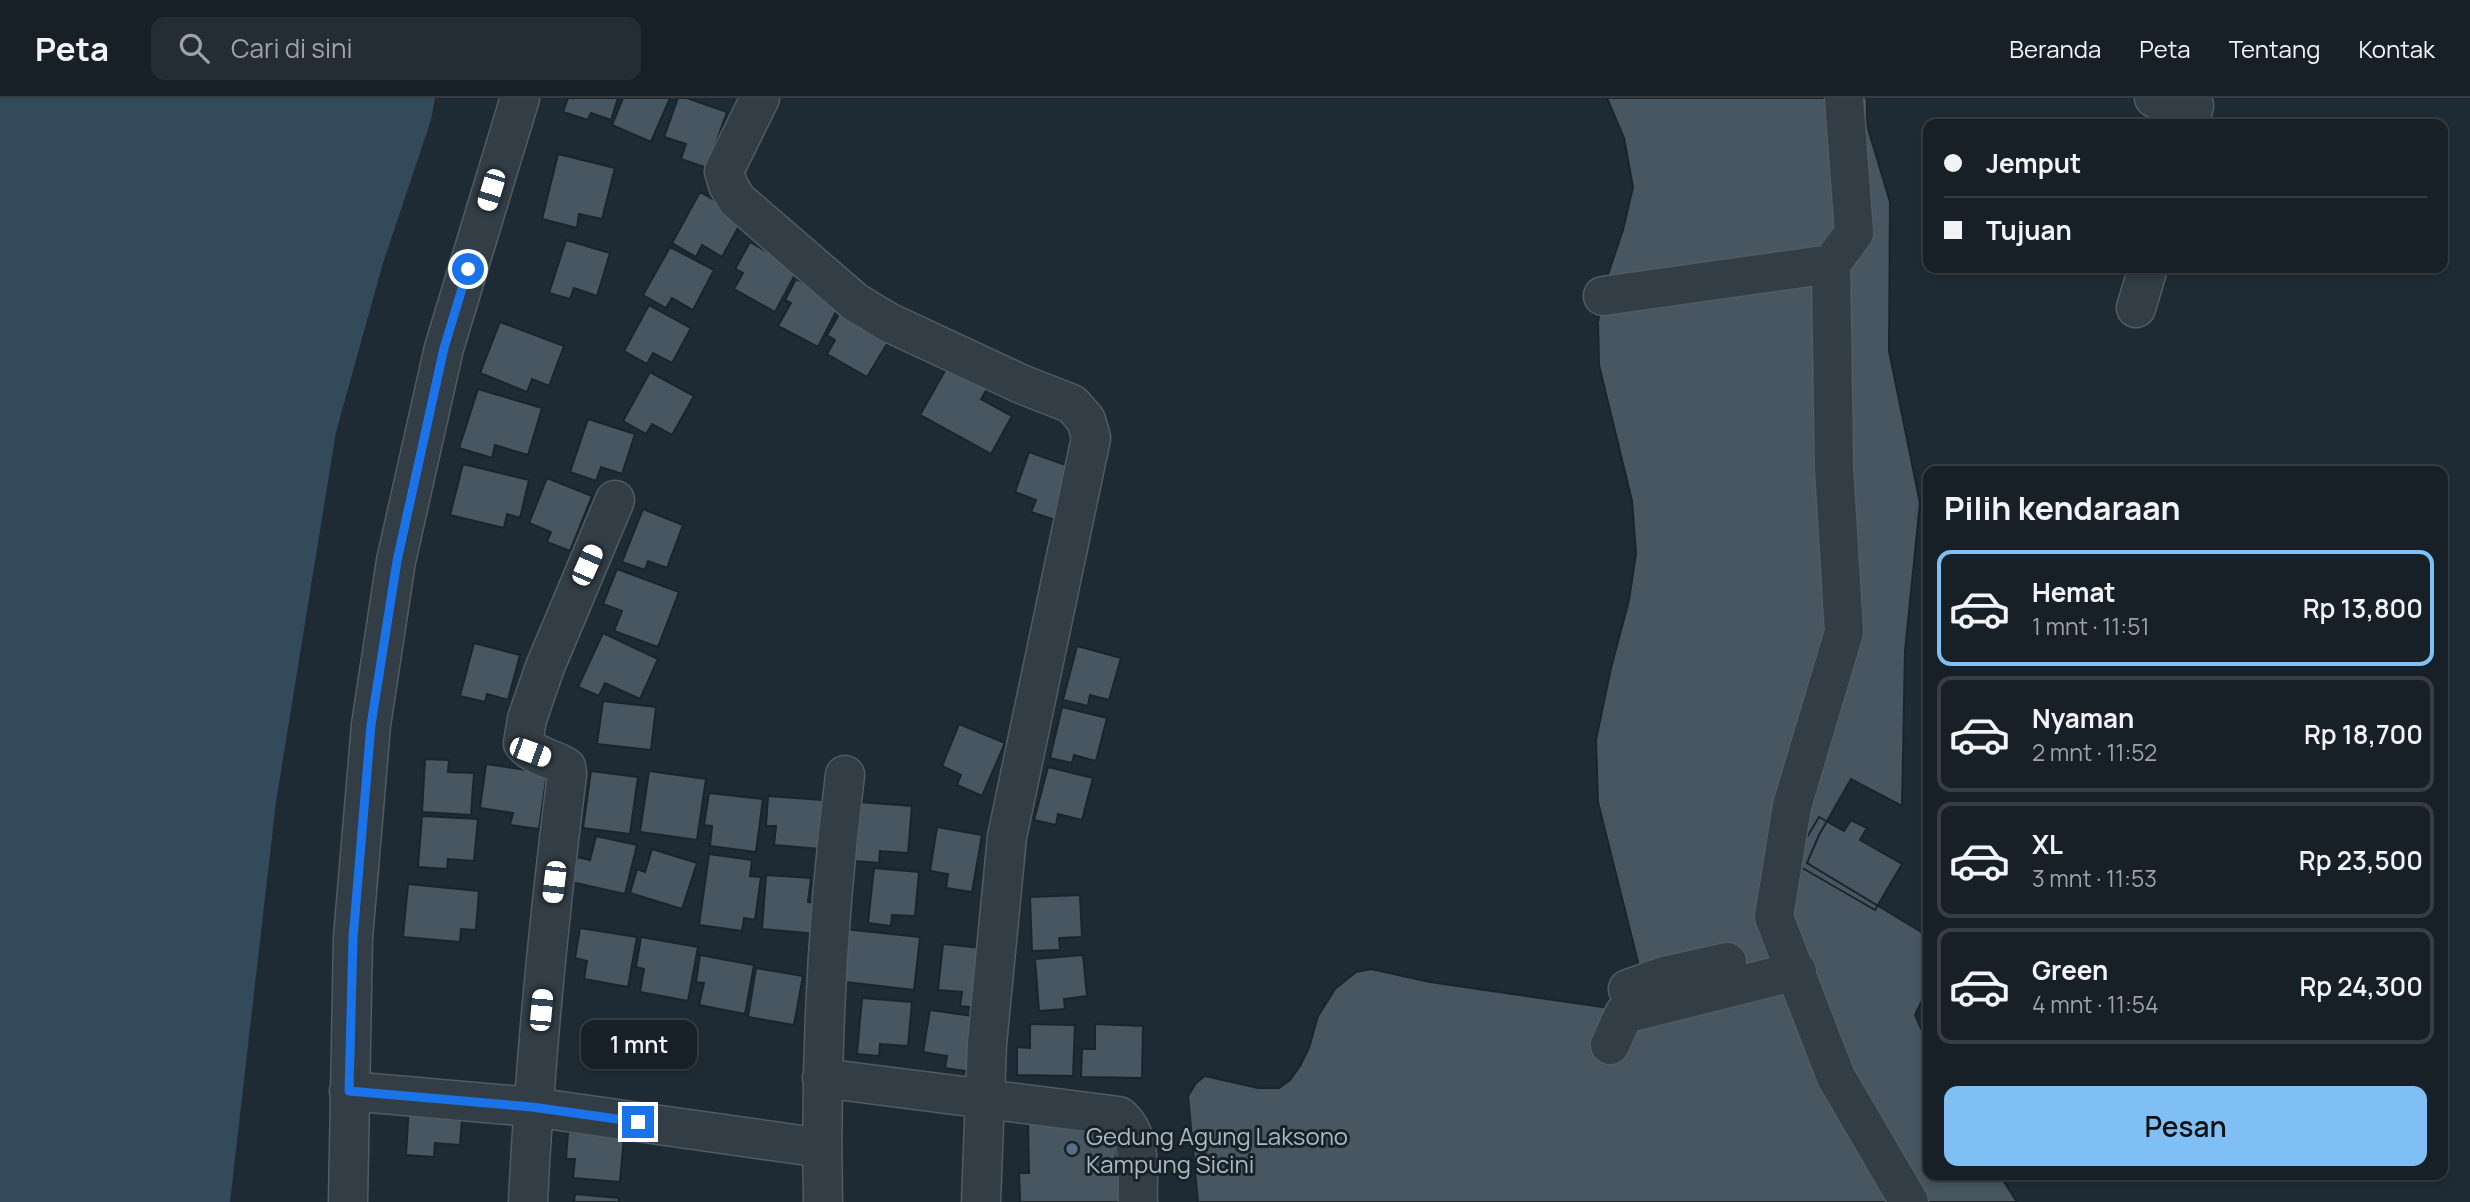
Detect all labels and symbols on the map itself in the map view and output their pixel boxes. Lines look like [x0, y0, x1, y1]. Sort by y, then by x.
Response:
car [475, 167, 508, 213]
route start [452, 253, 484, 285]
car [569, 542, 606, 588]
car [507, 735, 554, 769]
car [542, 860, 567, 904]
car [529, 988, 554, 1032]
callout: 1 mnt [580, 1020, 696, 1070]
route end [622, 1106, 654, 1138]
place label: Gedung Agung Laksono Kampung Sicini [1086, 1119, 1348, 1180]
marker: Gedung Agung Laksono Kampung Sicini [1064, 1141, 1080, 1157]

